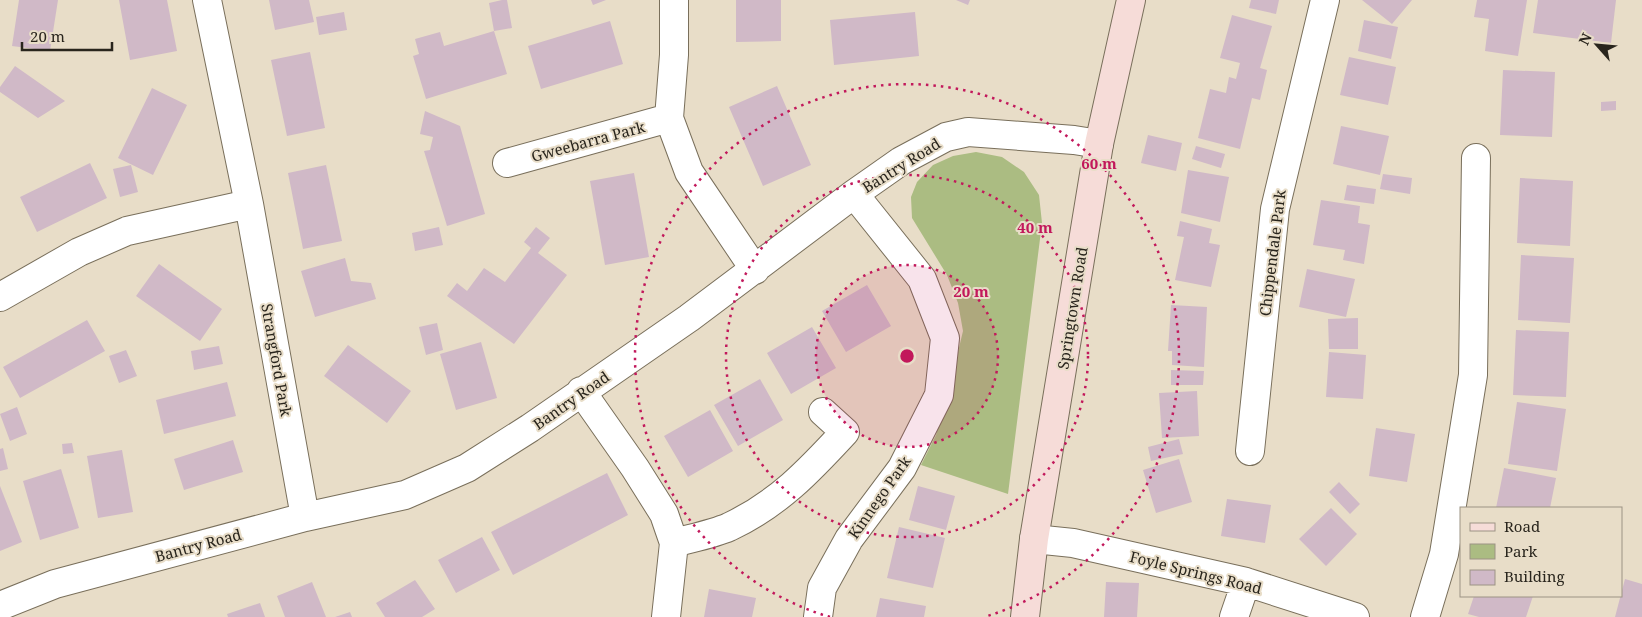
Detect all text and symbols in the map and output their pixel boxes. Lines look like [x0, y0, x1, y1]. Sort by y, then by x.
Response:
scale bar [22, 20, 112, 52]
north arrow [1572, 20, 1622, 70]
text: 20 m [30, 26, 65, 46]
text: N [1574, 30, 1596, 48]
street label: Gweebarra Park [529, 116, 647, 166]
street label: Bantry Road [858, 133, 944, 197]
text: 60 m [1081, 153, 1117, 173]
street label: Chippendale Park [1254, 188, 1290, 317]
text: 40 m [1017, 217, 1053, 237]
street label: Springtown Road [1052, 245, 1092, 371]
text: 20 m [953, 281, 989, 301]
street label: Strangford Park [257, 302, 297, 418]
centre of rings [898, 347, 916, 365]
street label: Bantry Road [529, 366, 613, 434]
street label: Kinnego Park [843, 452, 915, 542]
legend [1460, 507, 1622, 597]
text: Road [1504, 516, 1540, 536]
street label: Bantry Road [153, 524, 243, 566]
text: Park [1504, 541, 1538, 561]
street label: Foyle Springs Road [1128, 546, 1264, 598]
text: Building [1504, 566, 1565, 586]

